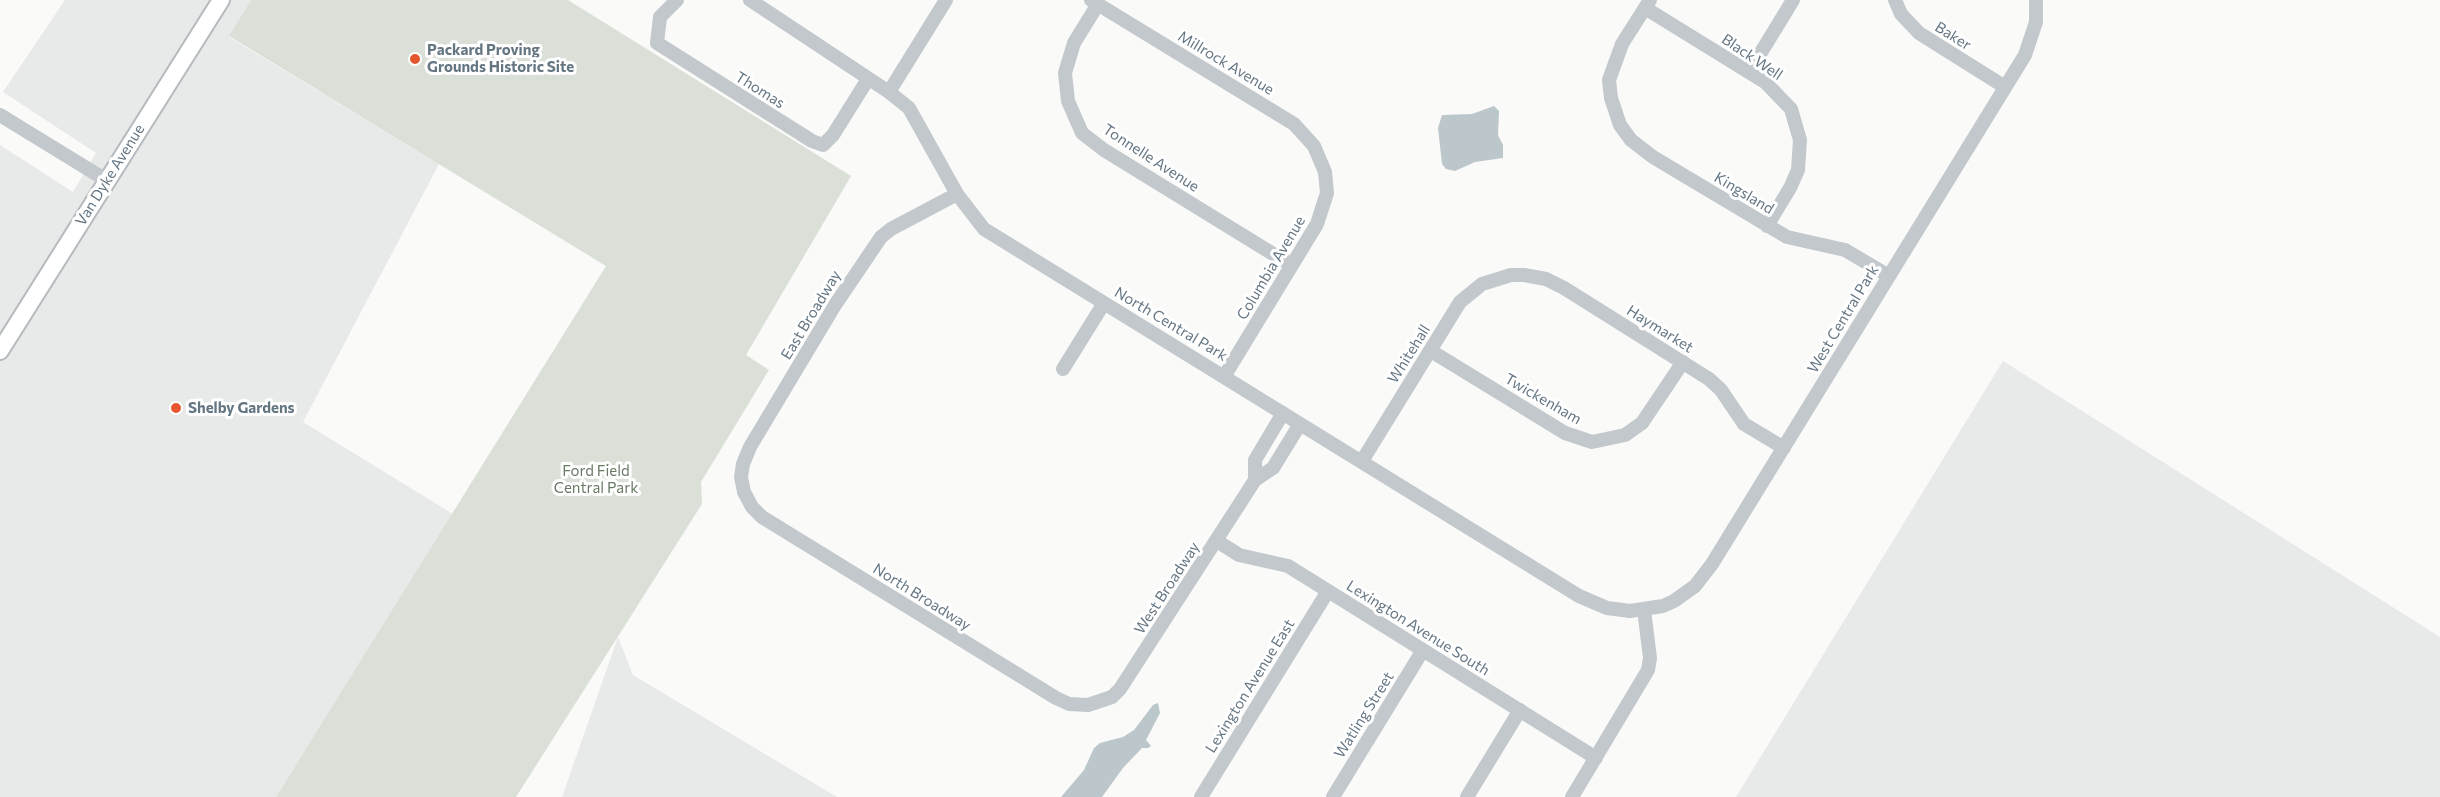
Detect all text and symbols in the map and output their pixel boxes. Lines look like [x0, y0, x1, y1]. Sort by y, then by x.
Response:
street label: Baker [1932, 18, 1974, 54]
street label: Millrock Avenue [1175, 27, 1277, 99]
street label: Black Well [1718, 30, 1786, 84]
place label: Packard Proving Grounds Historic Site [427, 41, 574, 76]
marker: Packard Proving Grounds Historic Site [408, 52, 422, 66]
street label: Thomas [732, 68, 788, 112]
street label: Tonnelle Avenue [1100, 120, 1202, 196]
street label: Van Dyke Avenue [72, 121, 148, 229]
street label: Kingsland [1711, 168, 1777, 218]
street label: Columbia Avenue [1233, 213, 1309, 323]
street label: West Central Park [1804, 262, 1882, 376]
street label: East Broadway [777, 267, 845, 363]
street label: North Central Park [1111, 283, 1231, 365]
street label: Haymarket [1623, 301, 1697, 357]
street label: Whitehall [1384, 321, 1434, 387]
street label: Twickenham [1501, 370, 1585, 428]
place label: Shelby Gardens [188, 399, 295, 417]
marker: Shelby Gardens [169, 401, 183, 415]
park label: Ford Field Central Park [554, 462, 638, 497]
street label: West Broadway [1131, 539, 1203, 637]
street label: North Broadway [870, 560, 974, 634]
street label: Lexington Avenue South [1343, 577, 1493, 679]
street label: Lexington Avenue East [1202, 616, 1298, 756]
street label: Watling Street [1330, 669, 1398, 761]

